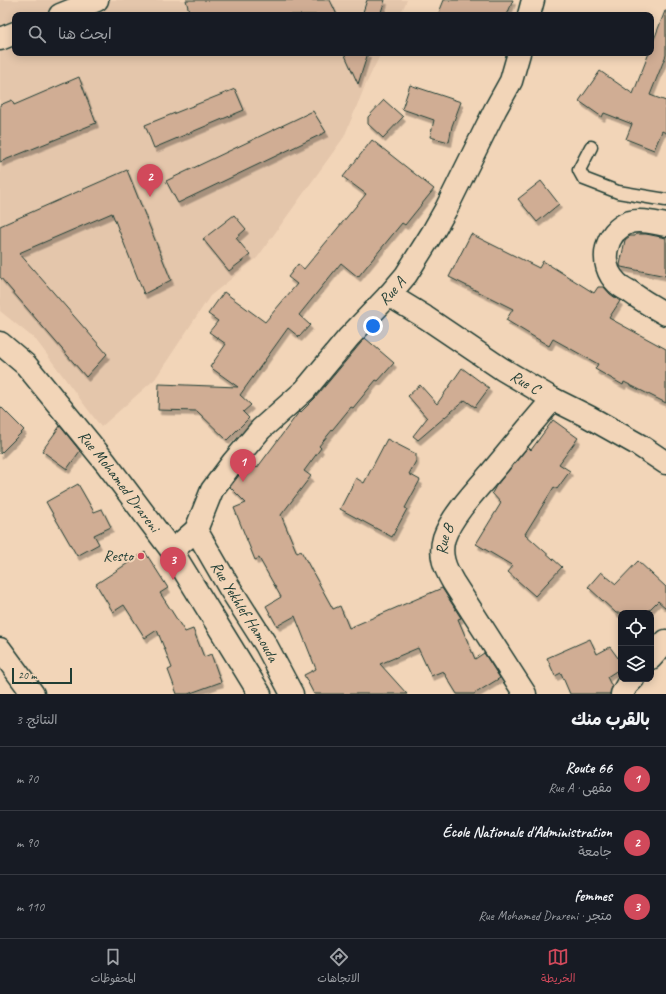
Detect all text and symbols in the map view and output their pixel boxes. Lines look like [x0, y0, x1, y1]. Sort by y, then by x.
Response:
search box [12, 12, 654, 56]
icon: search [26, 23, 48, 45]
text: ابحث هنا [58, 25, 112, 44]
pin: 2 [137, 164, 163, 197]
street label: Rue A [375, 272, 411, 310]
your location [363, 316, 383, 336]
street label: Rue C [507, 366, 546, 400]
street label: Rue Mohamed Drareni [74, 426, 166, 538]
pin: 1 [230, 449, 256, 482]
street label: Rue B [432, 519, 460, 555]
place label: Resto [103, 546, 135, 566]
pin: 3 [160, 547, 186, 580]
marker: Resto [136, 551, 146, 561]
street label: Rue Yekhlef Hamouda [206, 558, 284, 667]
map controls [618, 610, 654, 682]
button: locate [618, 610, 654, 646]
button: layers [618, 646, 654, 682]
scale bar [12, 666, 72, 685]
text: 20 m [18, 668, 37, 682]
text: بالقرب منك [571, 709, 650, 730]
text: النتائج: 3 [16, 712, 58, 728]
text: Route 66 [565, 759, 612, 778]
text: 70 m [16, 771, 38, 787]
text: 1 [634, 771, 640, 787]
text: مقهى · Rue A [548, 780, 612, 796]
text: École Nationale d'Administration [443, 823, 612, 842]
text: 90 m [16, 835, 38, 851]
text: 2 [634, 835, 640, 851]
text: جامعة [578, 844, 612, 860]
text: femmes [575, 887, 612, 906]
text: 110 m [16, 899, 44, 915]
text: 3 [634, 899, 640, 915]
text: متجر · Rue Mohamed Drareni [478, 908, 612, 924]
tab: المحفوظات [91, 946, 136, 988]
tab: الاتجاهات [317, 946, 360, 988]
tab: الخريطة [541, 946, 575, 988]

